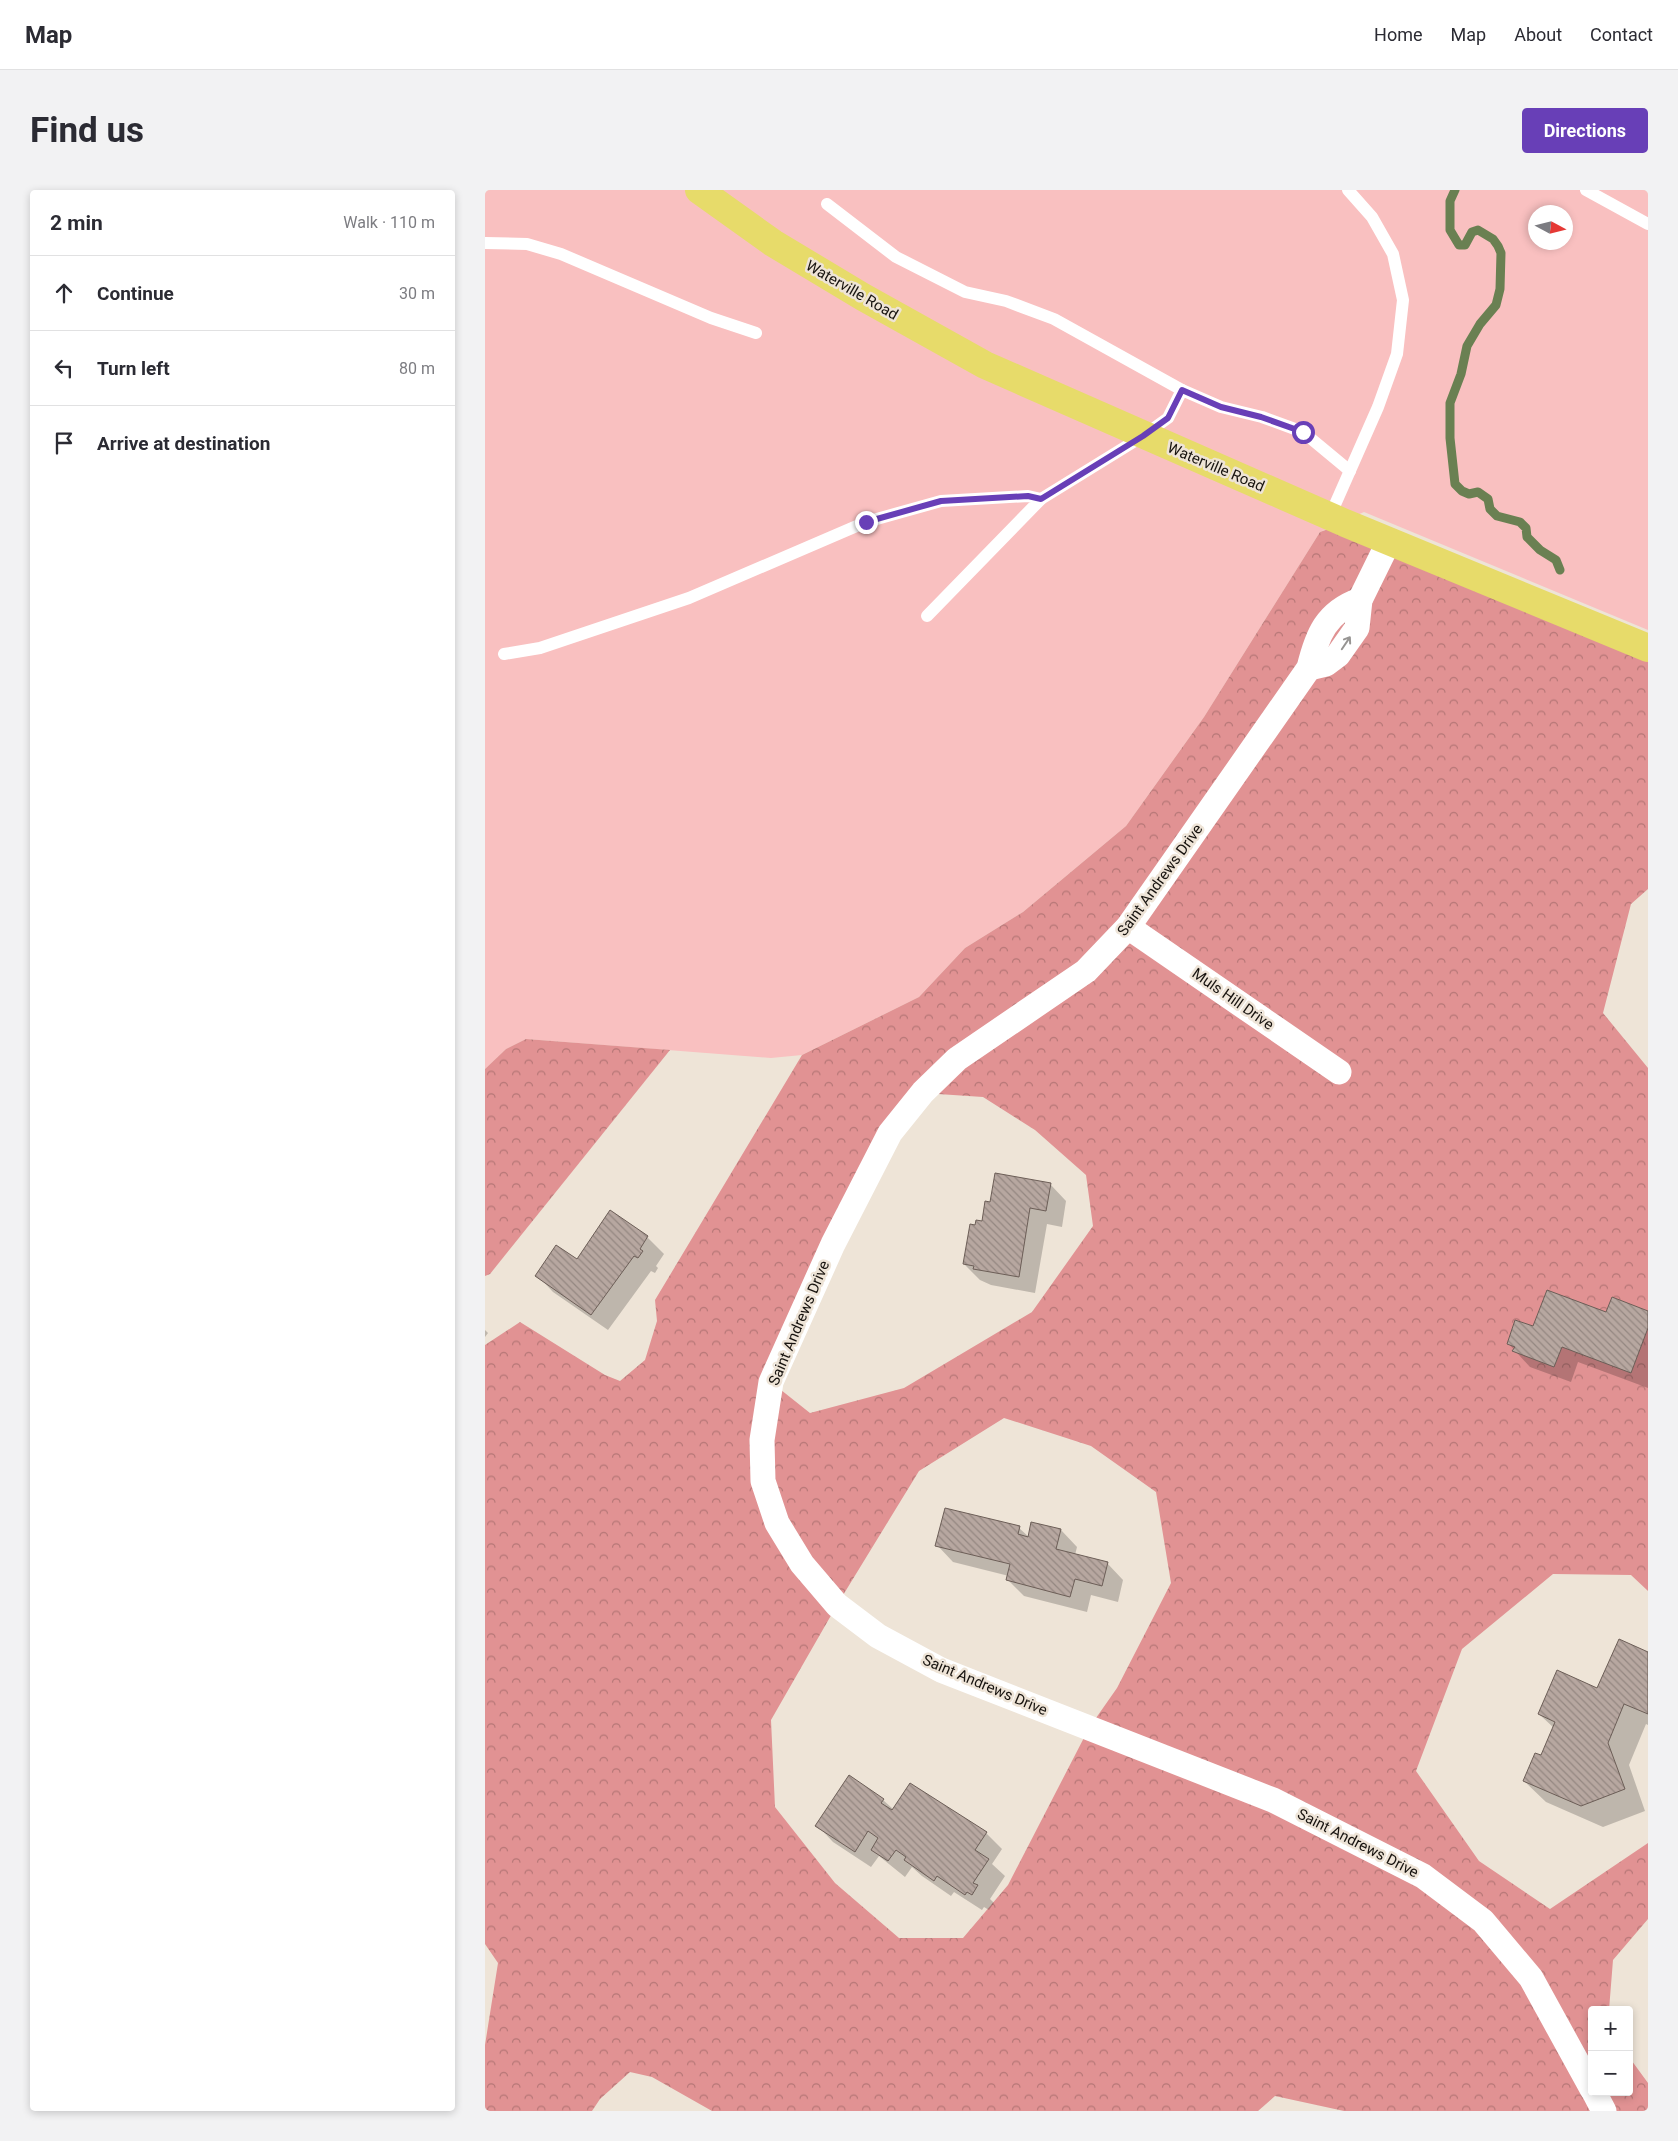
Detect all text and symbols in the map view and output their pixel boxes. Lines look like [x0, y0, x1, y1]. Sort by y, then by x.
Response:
text: Map [25, 21, 72, 49]
text: Home [1374, 24, 1423, 45]
text: Map [1451, 24, 1486, 45]
text: About [1514, 24, 1562, 45]
text: Contact [1590, 24, 1653, 45]
button: Directions [1522, 108, 1648, 153]
text: Find us [30, 110, 144, 151]
north arrow [1528, 205, 1573, 250]
text: 2 min [50, 211, 103, 235]
text: Walk · 110 m [343, 213, 435, 232]
street label: Waterville Road [803, 256, 901, 324]
icon: ahead [50, 279, 78, 307]
text: Continue [97, 282, 174, 305]
text: 30 m [399, 284, 435, 303]
icon: left [50, 354, 78, 382]
text: Turn left [97, 357, 170, 380]
text: 80 m [399, 359, 435, 378]
route start [1292, 421, 1315, 444]
icon: arrive [50, 429, 78, 457]
text: Arrive at destination [97, 432, 270, 455]
street label: Waterville Road [1165, 438, 1267, 496]
route end [855, 511, 878, 534]
one-way arrow [1341, 636, 1351, 650]
street label: Saint Andrews Drive [1113, 821, 1207, 939]
street label: Muls Hill Drive [1189, 964, 1277, 1034]
street label: Saint Andrews Drive [765, 1258, 833, 1388]
street label: Saint Andrews Drive [920, 1651, 1050, 1719]
street label: Saint Andrews Drive [1294, 1805, 1422, 1881]
map controls [1588, 2006, 1633, 2096]
button: + [1588, 2006, 1633, 2051]
button: − [1588, 2051, 1633, 2096]

